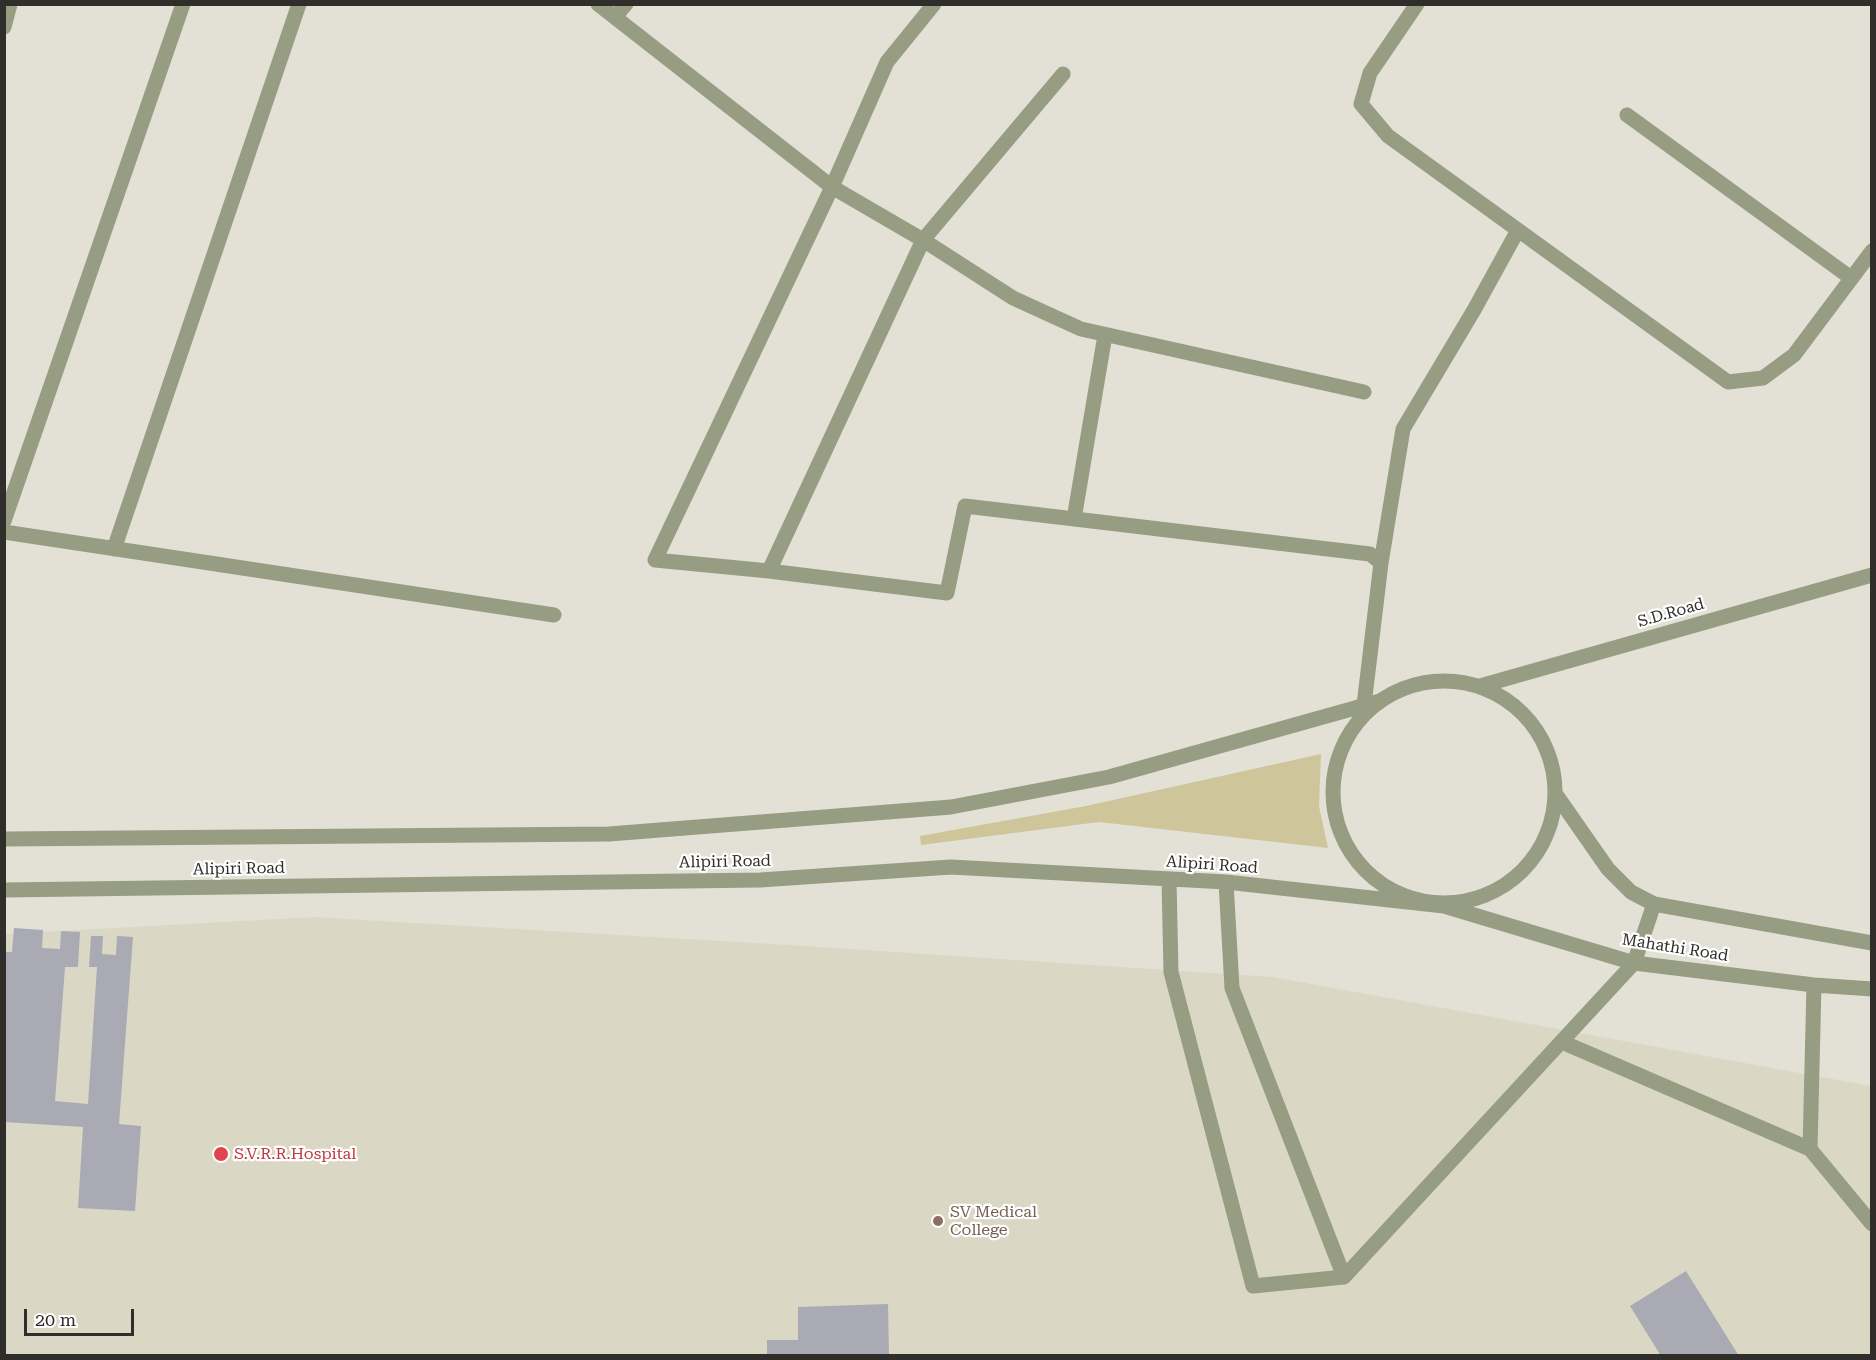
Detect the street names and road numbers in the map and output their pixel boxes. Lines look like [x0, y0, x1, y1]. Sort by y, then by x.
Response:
street label: S.D.Road [1635, 594, 1707, 632]
street label: Alipiri Road [679, 852, 771, 872]
street label: Alipiri Road [1165, 852, 1259, 878]
street label: Alipiri Road [193, 859, 285, 879]
street label: Mahathi Road [1620, 930, 1730, 966]

